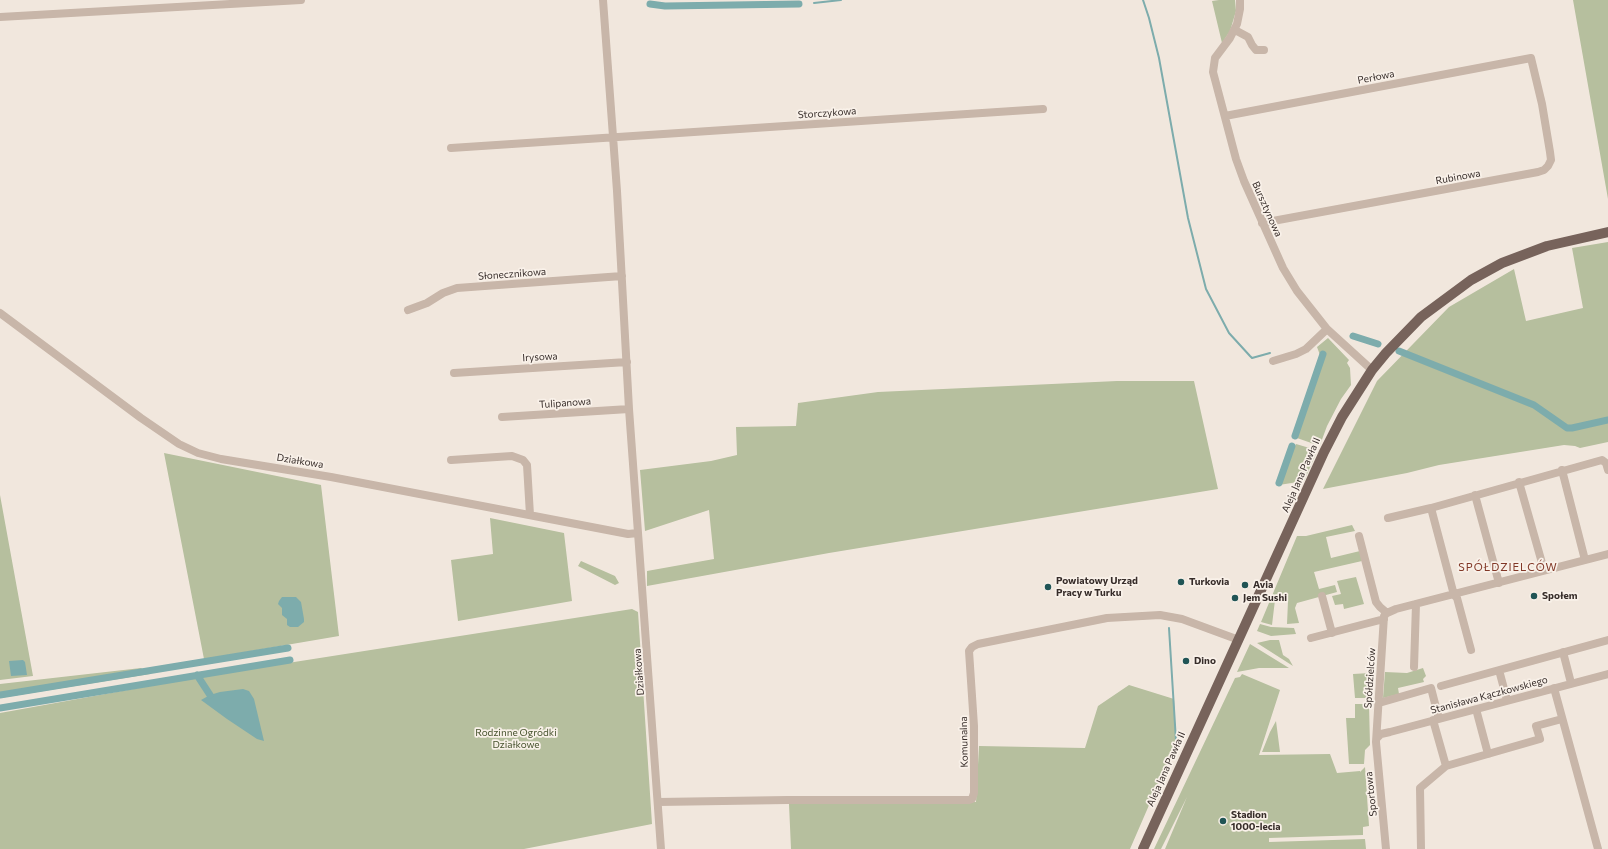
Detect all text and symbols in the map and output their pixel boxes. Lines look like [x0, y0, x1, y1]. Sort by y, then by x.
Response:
street label: Perłowa [1357, 68, 1395, 86]
street label: Storczykowa [797, 105, 857, 121]
street label: Rubinowa [1435, 167, 1481, 187]
street label: Bursztynowa [1249, 179, 1285, 239]
street label: Słonecznikowa [478, 266, 546, 282]
street label: Irysowa [522, 350, 558, 364]
street label: Tulipanowa [539, 395, 591, 411]
street label: Aleja Jana Pawła II [1279, 436, 1323, 514]
street label: Działkowa [276, 451, 324, 471]
district label: SPÓŁDZIELCÓW [1458, 560, 1558, 574]
place label: Powiatowy Urząd Pracy w Turku [1056, 575, 1138, 598]
place label: Turkovia [1189, 576, 1229, 588]
marker: Turkovia [1176, 577, 1186, 587]
place label: Avia [1253, 579, 1273, 591]
marker: Avia [1240, 580, 1250, 590]
marker: Powiatowy Urząd Pracy w Turku [1043, 582, 1053, 592]
place label: Społem [1542, 590, 1577, 602]
marker: Społem [1529, 591, 1539, 601]
place label: Jem Sushi [1243, 592, 1287, 604]
marker: Jem Sushi [1230, 593, 1240, 603]
street label: Spółdzielców [1362, 647, 1378, 709]
street label: Działkowa [631, 648, 647, 696]
place label: Dino [1194, 655, 1216, 667]
marker: Dino [1181, 656, 1191, 666]
street label: Stanisława Kączkowskiego [1429, 674, 1549, 716]
street label: Komunalna [958, 716, 970, 768]
park label: Rodzinne Ogródki Działkowe [475, 727, 557, 750]
street label: Aleja Jana Pawła II [1144, 730, 1188, 808]
street label: Sportowa [1363, 771, 1379, 817]
place label: Stadion 1000-lecia [1231, 809, 1281, 832]
marker: Stadion 1000-lecia [1218, 816, 1228, 826]

